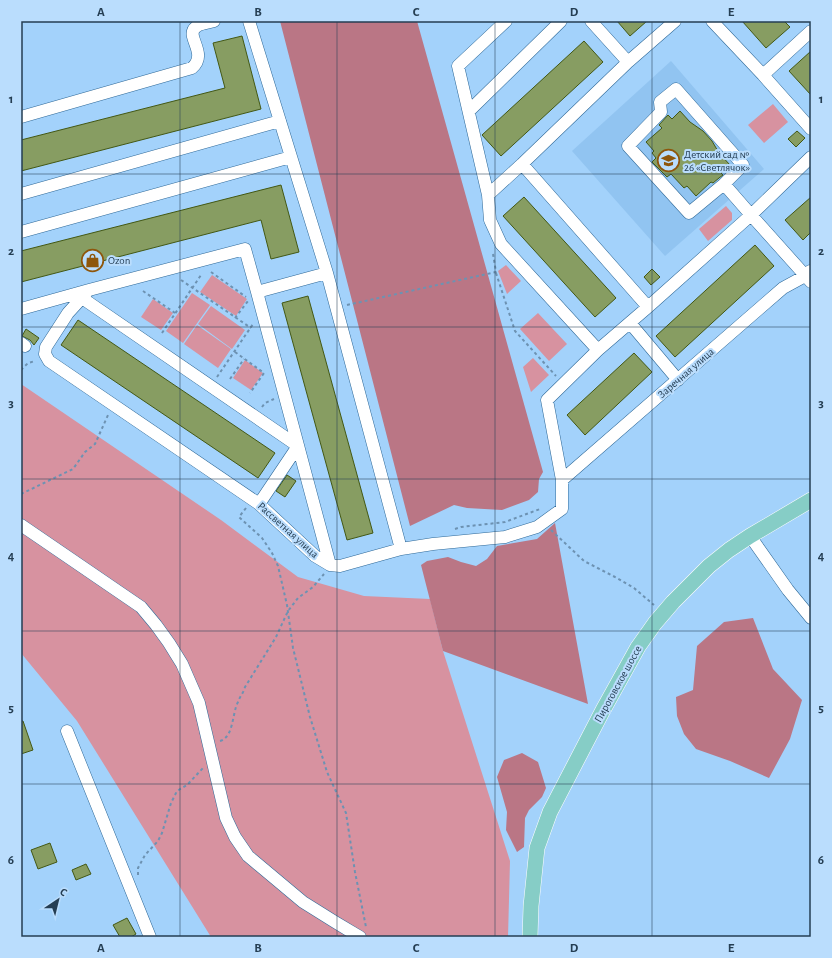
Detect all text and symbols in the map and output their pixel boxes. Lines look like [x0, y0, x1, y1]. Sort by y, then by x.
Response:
text: A [97, 6, 105, 19]
text: B [254, 6, 262, 19]
text: C [413, 6, 420, 19]
text: D [570, 6, 579, 19]
text: E [728, 6, 735, 19]
text: 1 [9, 93, 13, 106]
text: 1 [819, 93, 823, 106]
school or university icon: Детский сад № 26 «Светлячок» [655, 147, 681, 173]
place label: Детский сад № 26 «Светлячок» [684, 149, 750, 173]
text: 2 [8, 245, 14, 258]
text: 2 [818, 245, 824, 258]
shop icon: Ozon [79, 247, 105, 273]
place label: Ozon [108, 255, 130, 266]
street label: Заречная улица [656, 346, 716, 400]
text: 3 [8, 397, 14, 410]
text: 3 [818, 397, 824, 410]
street label: Рассветная улица [256, 500, 320, 560]
text: 4 [8, 550, 15, 563]
text: 4 [818, 550, 825, 563]
street label: Пироговское шоссе [592, 644, 644, 724]
text: 5 [8, 702, 14, 715]
text: 5 [818, 702, 824, 715]
text: 6 [8, 854, 14, 867]
text: 6 [818, 854, 824, 867]
north arrow [38, 880, 78, 920]
text: С [58, 886, 69, 898]
text: A [97, 942, 105, 955]
text: B [254, 942, 262, 955]
text: C [413, 942, 420, 955]
text: D [570, 942, 579, 955]
text: E [728, 942, 735, 955]

